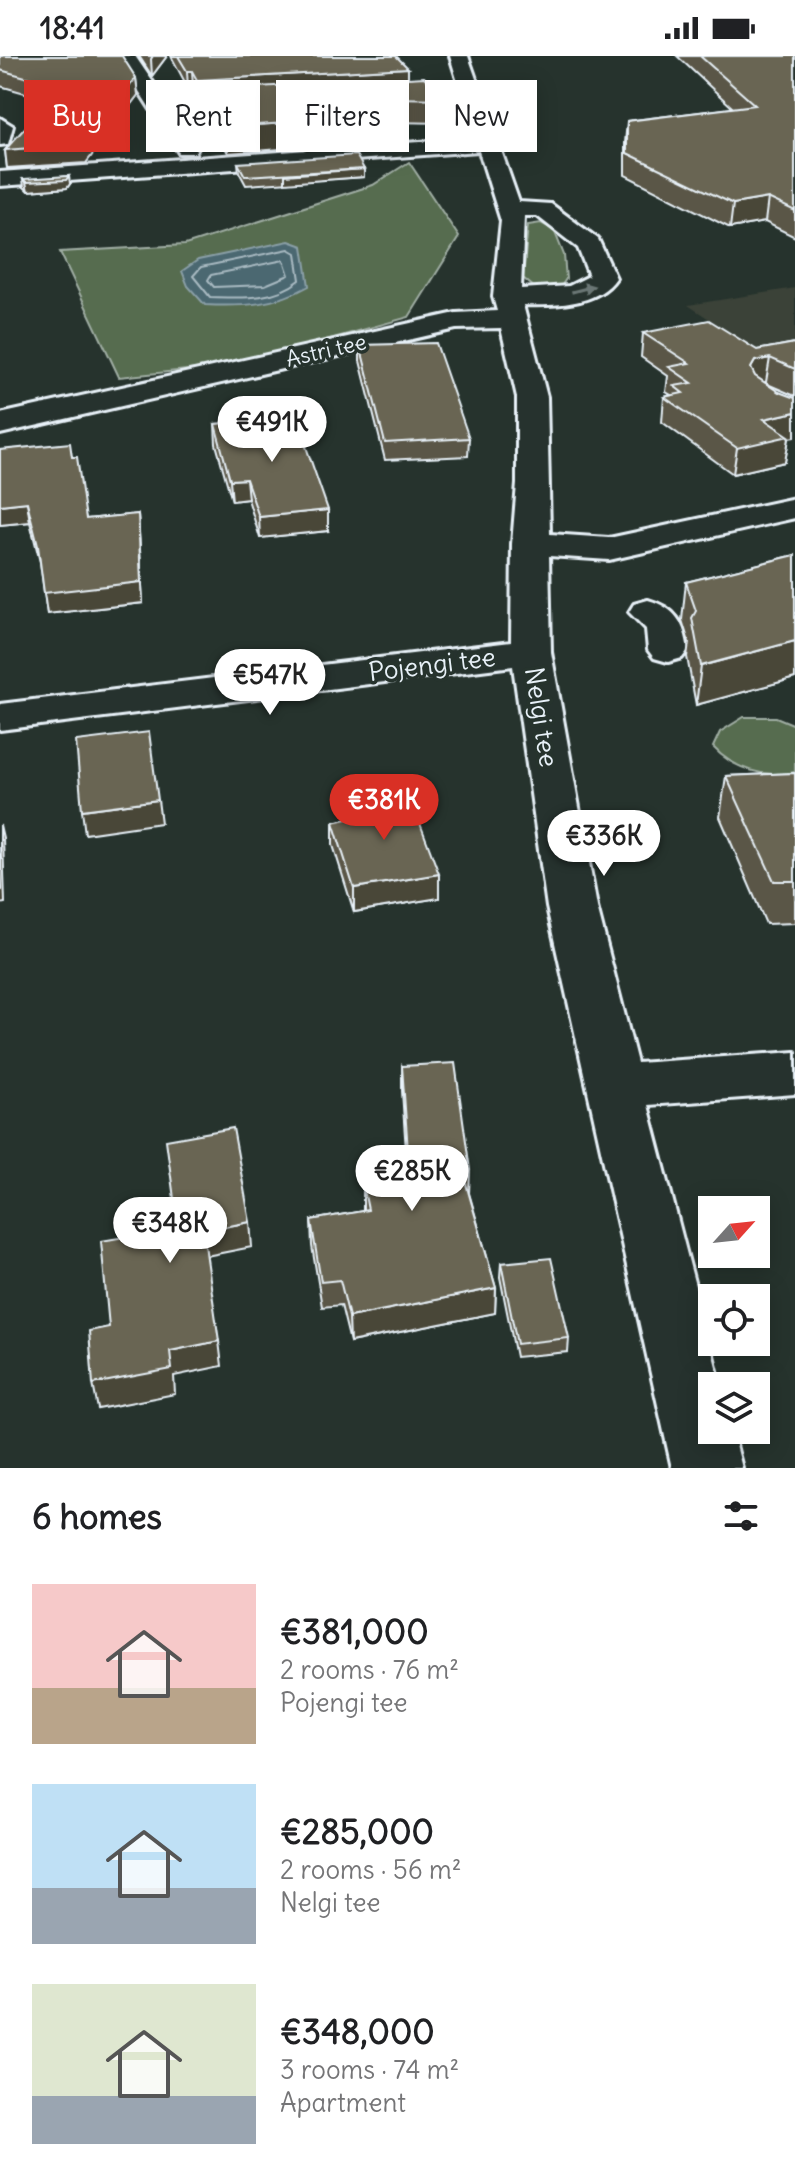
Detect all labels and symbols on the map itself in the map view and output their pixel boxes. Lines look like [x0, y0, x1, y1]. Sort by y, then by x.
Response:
one-way arrow [571, 283, 596, 295]
street label: Astri tee [283, 327, 369, 373]
pin: €491K [216, 396, 328, 464]
street label: Pojengi tee [367, 640, 497, 688]
pin: €547K [214, 649, 326, 717]
street label: Nelgi tee [518, 665, 566, 769]
pin: €381K [328, 774, 440, 842]
pin: €336K [548, 810, 660, 878]
pin: €285K [356, 1145, 468, 1213]
north arrow [698, 1196, 770, 1268]
pin: €348K [114, 1197, 226, 1265]

